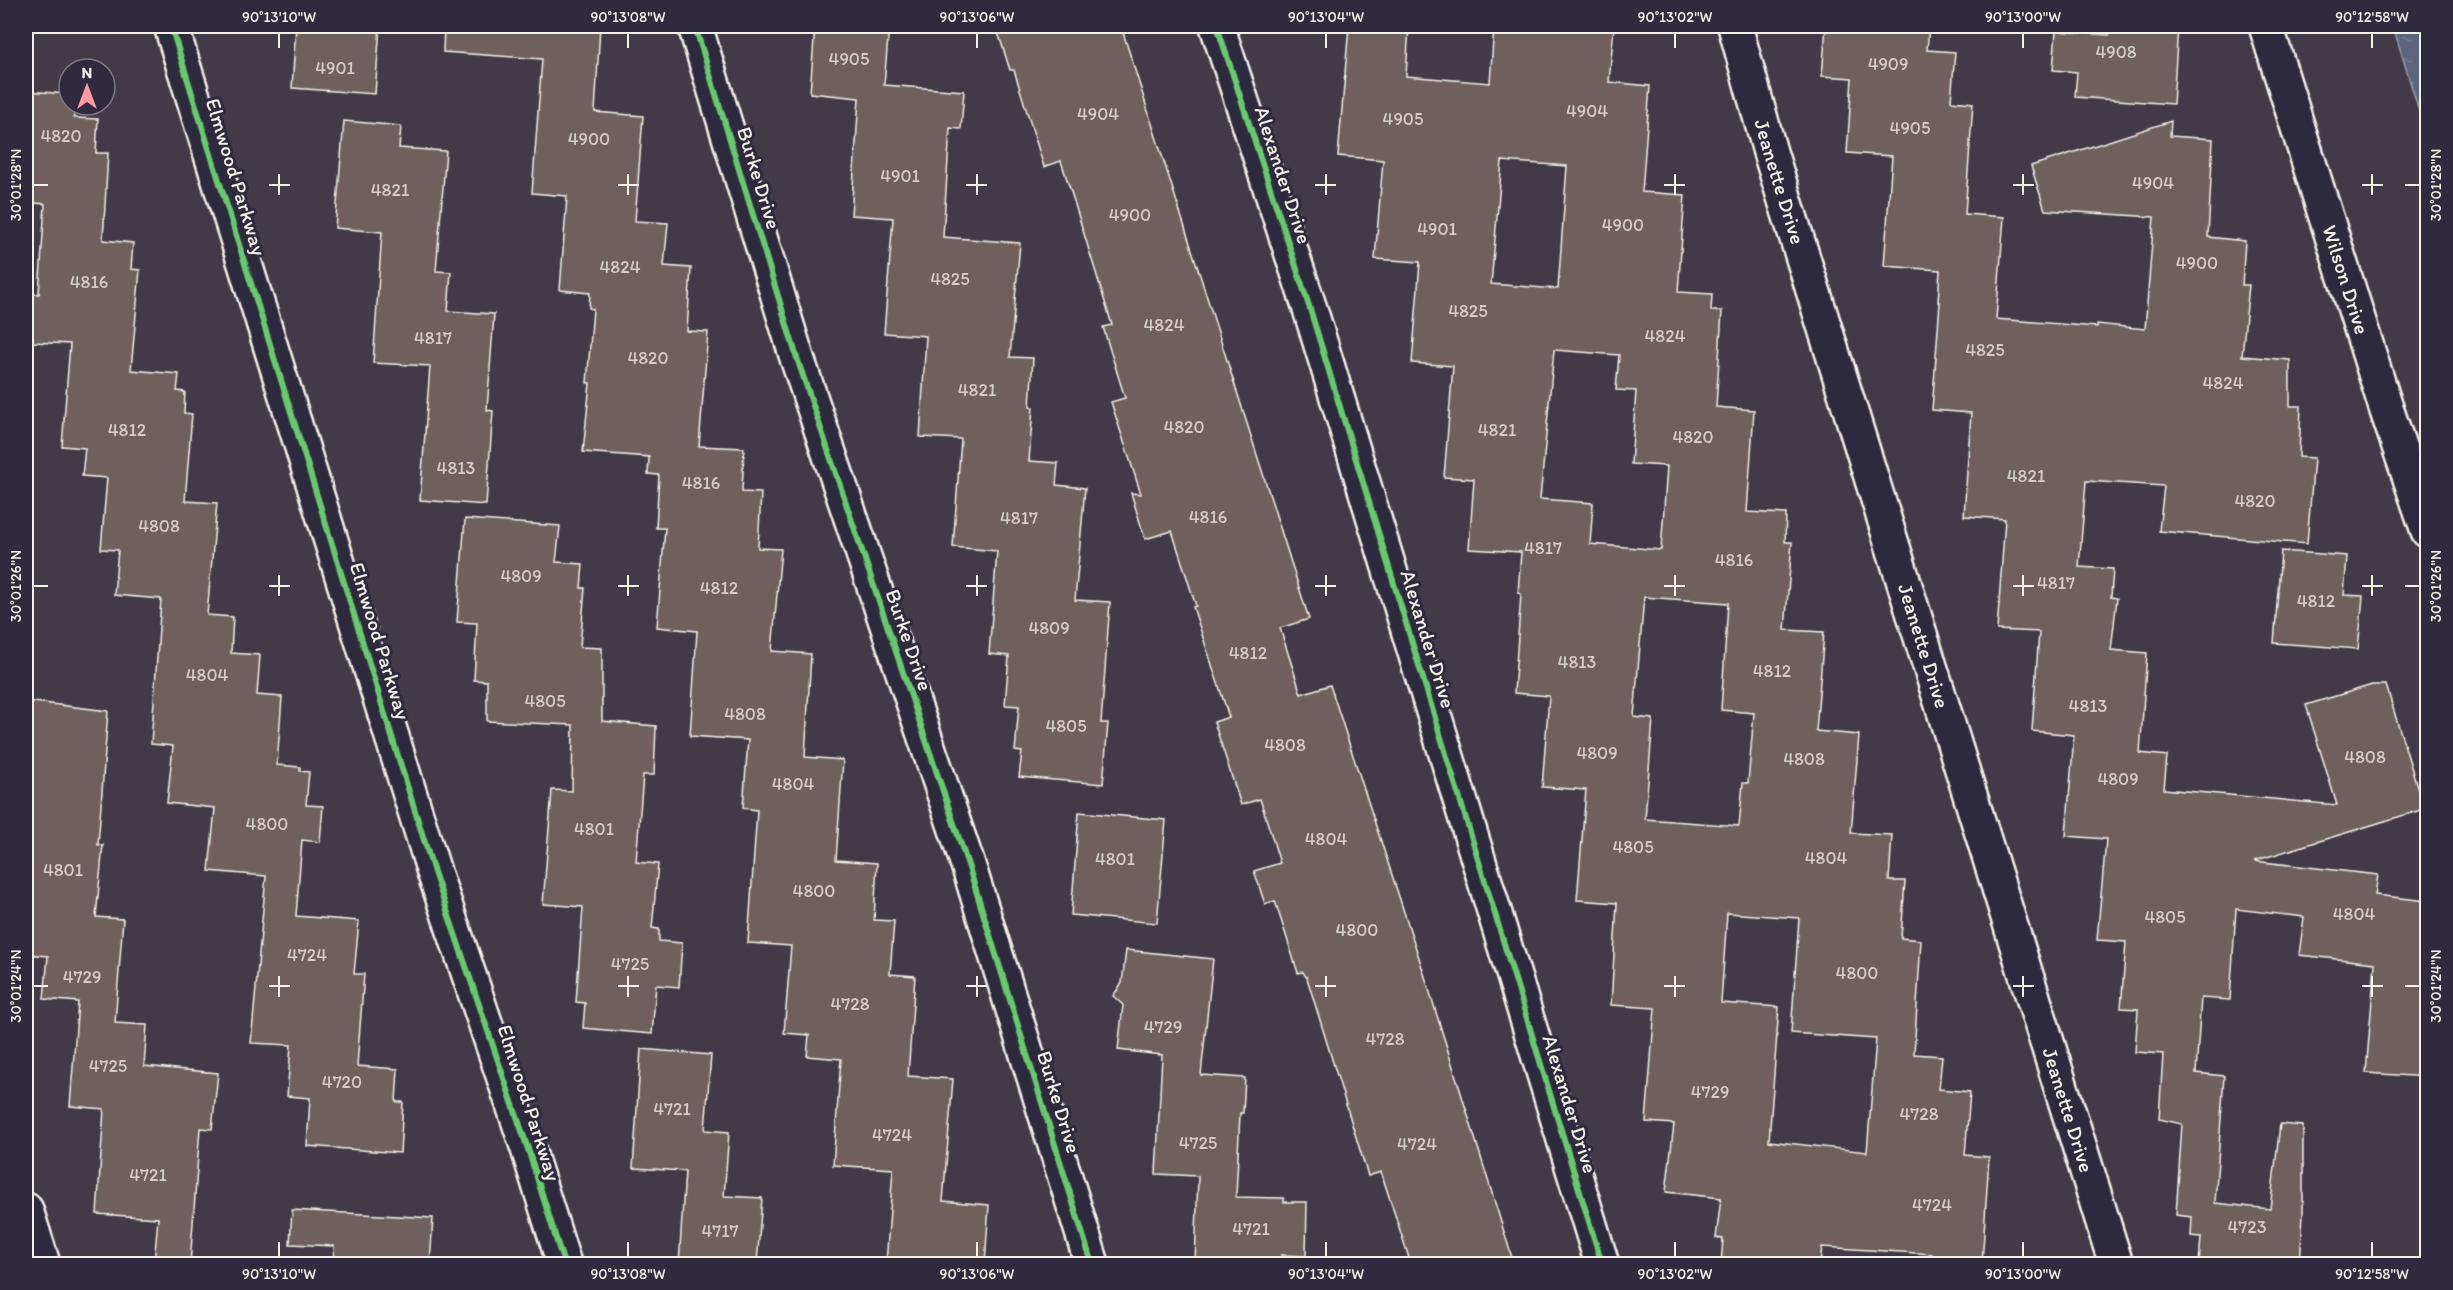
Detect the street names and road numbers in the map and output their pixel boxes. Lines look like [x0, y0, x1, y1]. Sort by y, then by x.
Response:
street label: Elmwood Parkway [201, 95, 272, 259]
street label: Alexander Drive [1249, 103, 1317, 247]
street label: Jeanette Drive [1749, 116, 1811, 247]
street label: Burke Drive [732, 124, 787, 232]
street label: Wilson Drive [2317, 222, 2375, 337]
street label: Elmwood Parkway [345, 559, 416, 723]
street label: Alexander Drive [1396, 567, 1461, 711]
street label: Jeanette Drive [1893, 580, 1955, 711]
street label: Burke Drive [880, 586, 938, 694]
street label: Elmwood Parkway [492, 1021, 567, 1184]
street label: Alexander Drive [1538, 1032, 1603, 1176]
street label: Jeanette Drive [2037, 1044, 2100, 1175]
street label: Burke Drive [1032, 1048, 1087, 1156]

